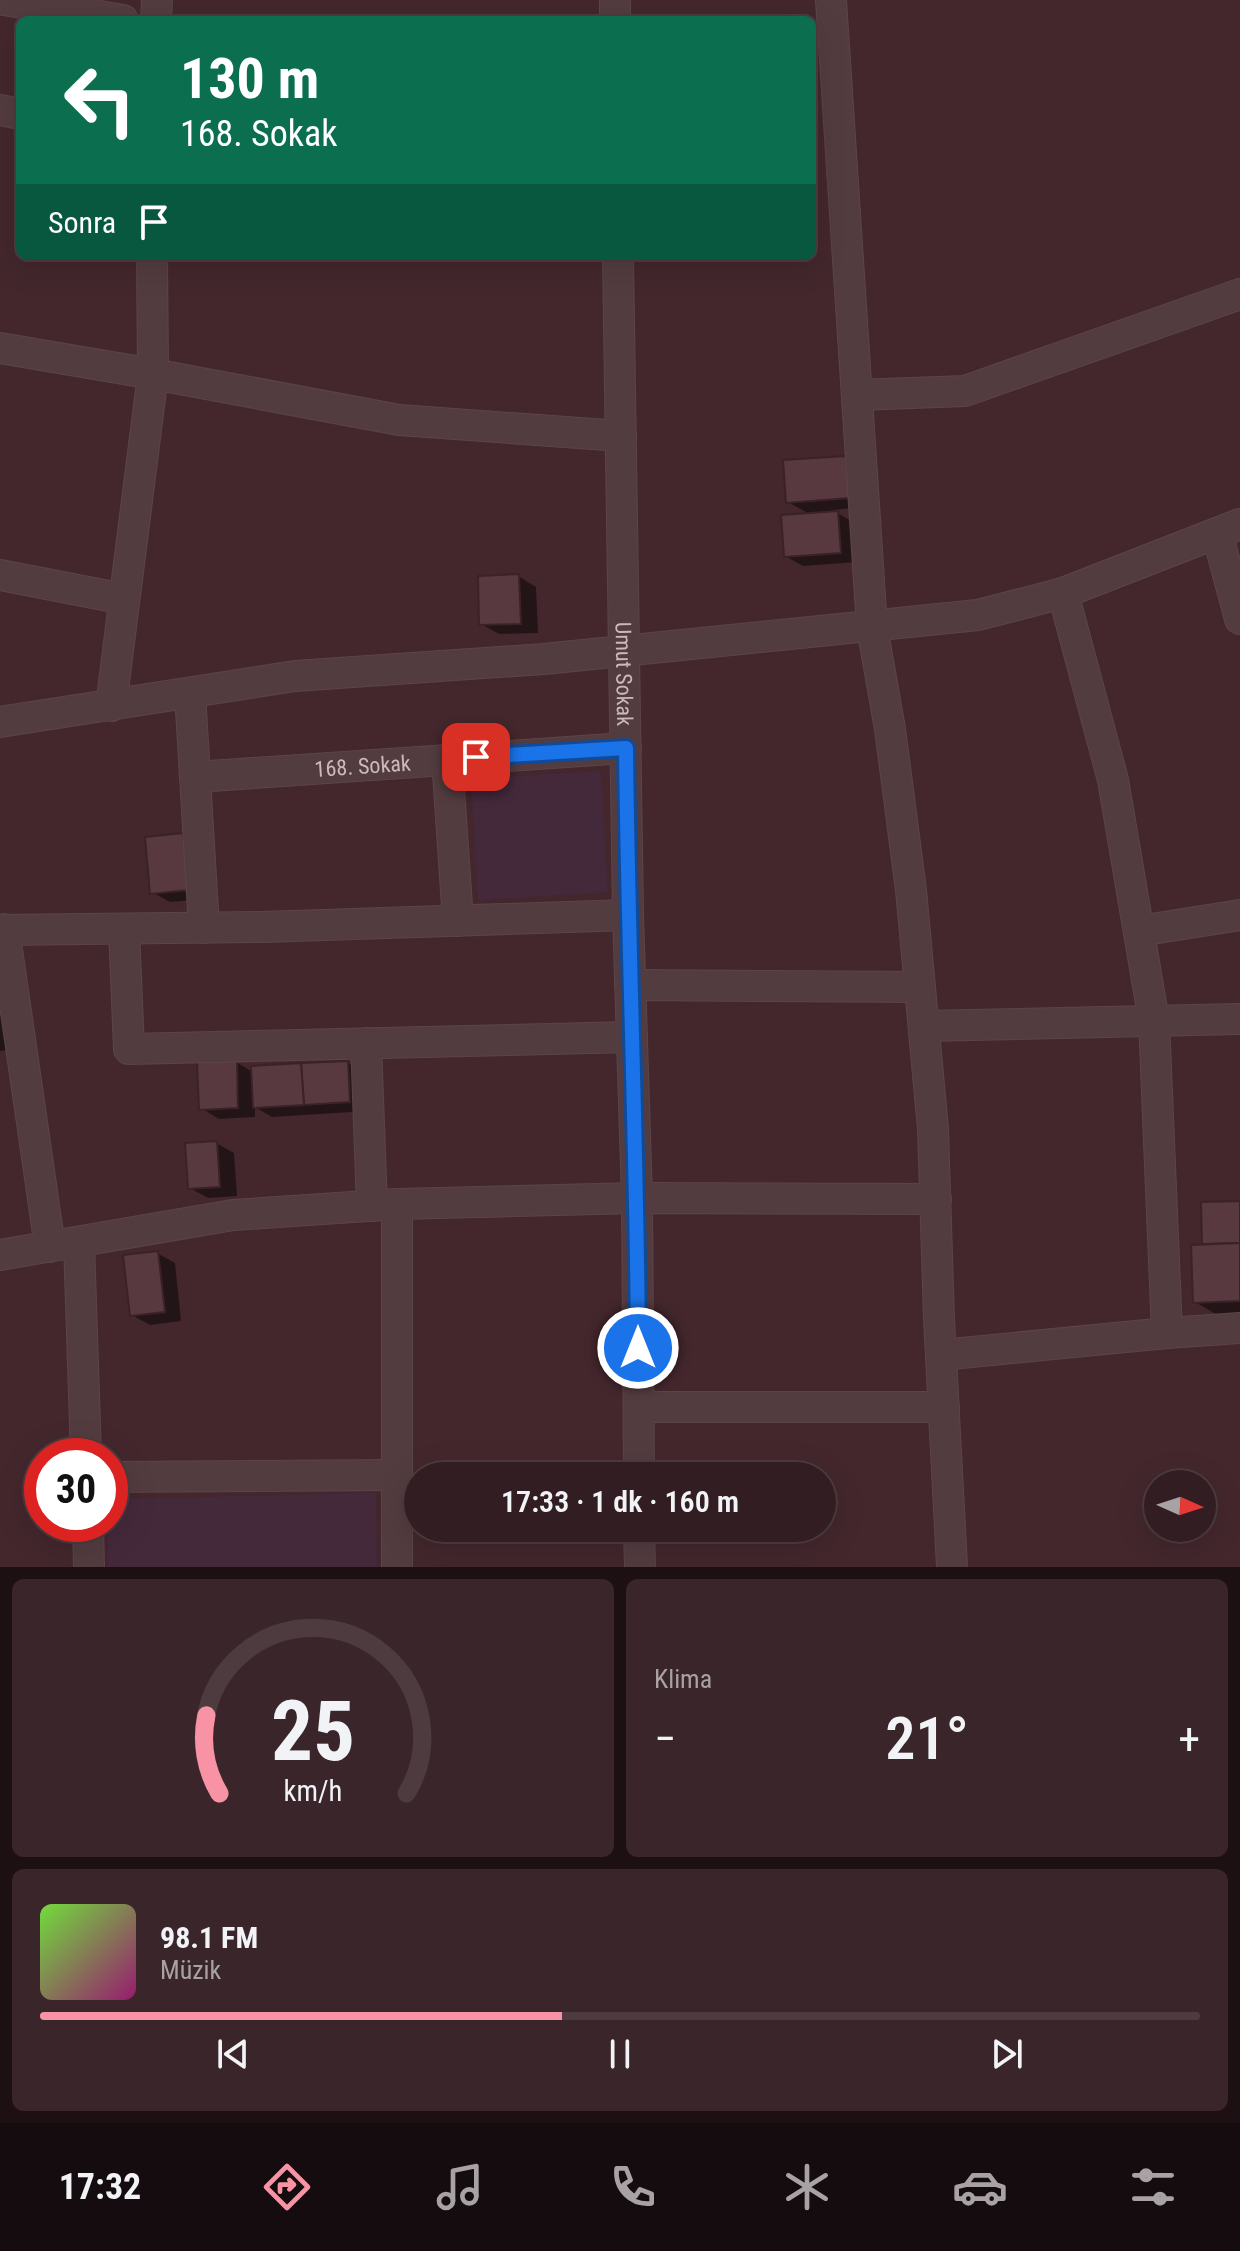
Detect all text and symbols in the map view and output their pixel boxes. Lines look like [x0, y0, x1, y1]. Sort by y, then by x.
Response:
text: 130 m [180, 46, 319, 112]
icon: left [48, 48, 152, 152]
text: 168. Sokak [180, 113, 338, 155]
icon: arrive [132, 200, 176, 244]
text: Sonra [48, 205, 116, 240]
street label: Umut Sokak [611, 622, 638, 726]
pin [442, 723, 510, 791]
icon: arrive [454, 735, 498, 779]
street label: 168. Sokak [314, 750, 412, 781]
position arrow [596, 1306, 680, 1390]
speed limit sign: 30 [24, 1438, 128, 1542]
north arrow [1144, 1470, 1216, 1542]
map controls [1144, 1470, 1216, 1542]
text: 17:33 · 1 dk · 160 m [501, 1484, 739, 1519]
text: Klima [654, 1664, 712, 1694]
text: 25 [271, 1683, 355, 1780]
text: 21° [885, 1703, 969, 1774]
text: − [654, 1713, 676, 1765]
text: + [1178, 1713, 1200, 1765]
text: km/h [284, 1774, 342, 1808]
text: 98.1 FM [160, 1920, 258, 1955]
text: Müzik [160, 1955, 221, 1985]
icon: previous [211, 2032, 255, 2076]
icon: pause [598, 2032, 642, 2076]
icon: next [985, 2032, 1029, 2076]
icon: directions [259, 2159, 315, 2215]
icon: music [432, 2159, 488, 2215]
icon: phone [605, 2159, 661, 2215]
icon: climate [779, 2159, 835, 2215]
icon: car [952, 2159, 1008, 2215]
icon: filters [1125, 2159, 1181, 2215]
text: 17:32 [59, 2166, 141, 2208]

